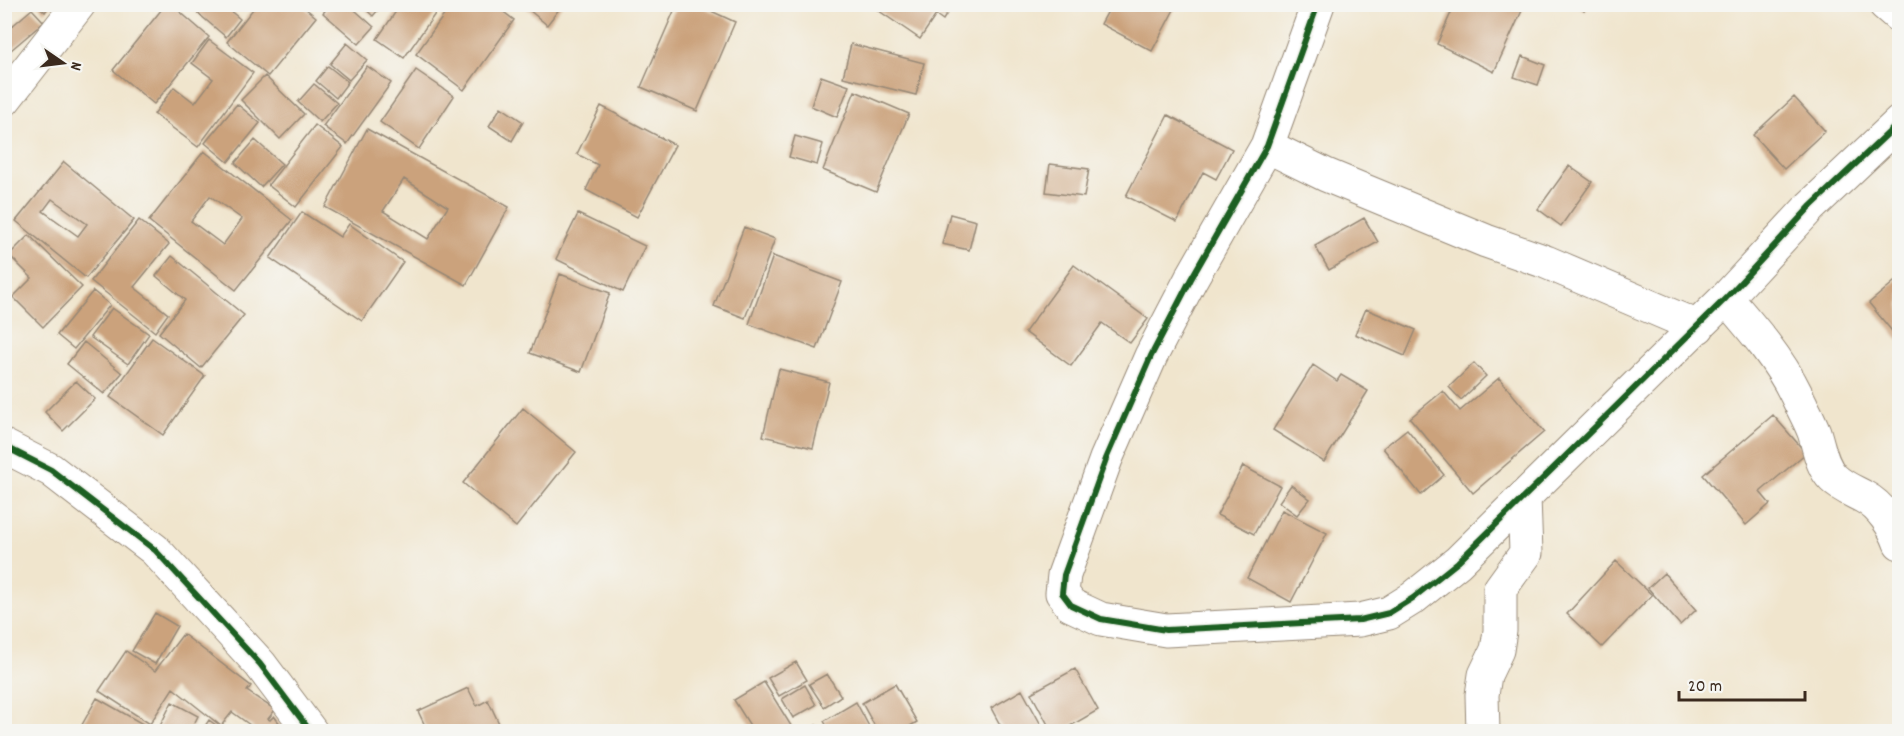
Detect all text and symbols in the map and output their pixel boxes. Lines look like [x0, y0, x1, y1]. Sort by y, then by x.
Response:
north arrow [33, 33, 93, 93]
text: N [63, 59, 87, 73]
scale bar [1679, 664, 1805, 702]
text: 20 m [1688, 675, 1722, 700]

